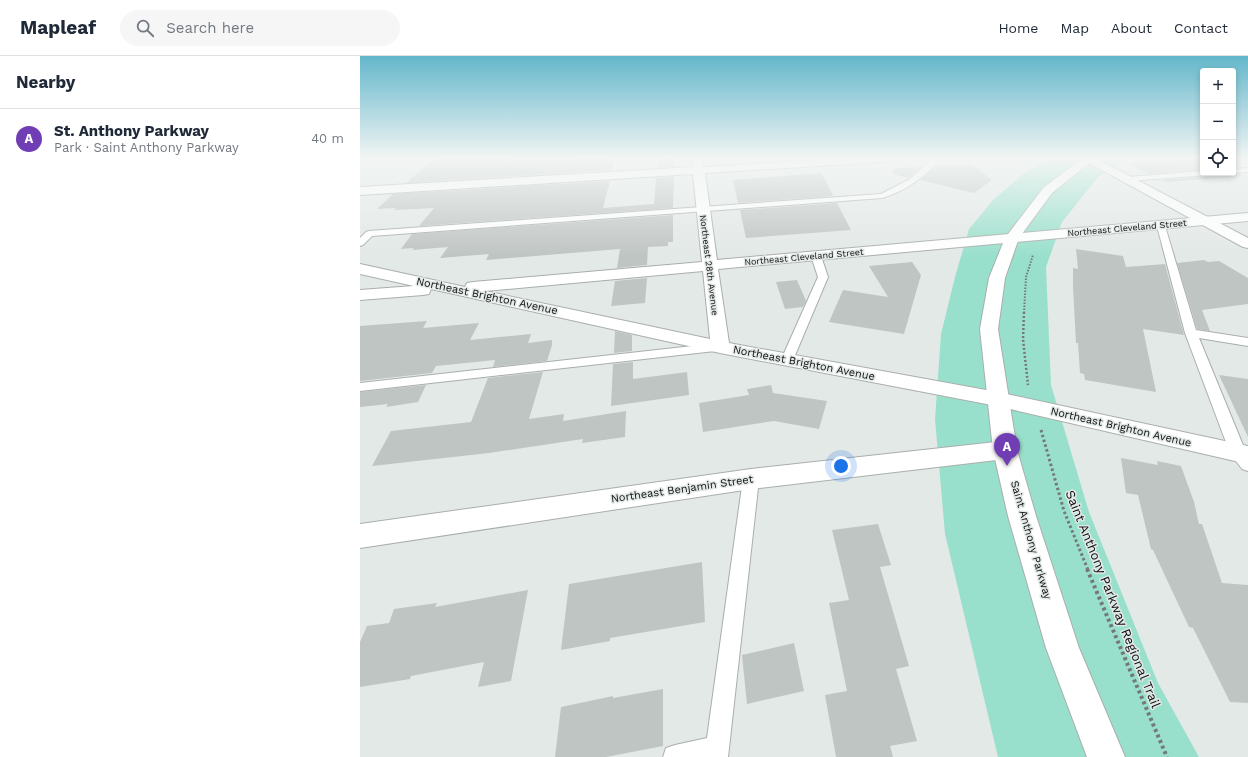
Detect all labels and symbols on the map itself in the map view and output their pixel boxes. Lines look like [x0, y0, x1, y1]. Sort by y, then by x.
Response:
street label: Northeast 28th Avenue [698, 214, 720, 316]
street label: Northeast Cleveland Street [1067, 218, 1187, 238]
street label: Northeast Cleveland Street [744, 247, 864, 267]
street label: Northeast Brighton Avenue [415, 275, 559, 317]
street label: Northeast Brighton Avenue [732, 343, 876, 383]
street label: Northeast Brighton Avenue [1049, 404, 1193, 450]
pin: A [994, 433, 1020, 466]
your location [831, 456, 851, 476]
street label: Northeast Benjamin Street [610, 473, 754, 505]
street label: Saint Anthony Parkway [1008, 479, 1054, 601]
street label: Saint Anthony Parkway Regional Trail [1062, 488, 1164, 710]

